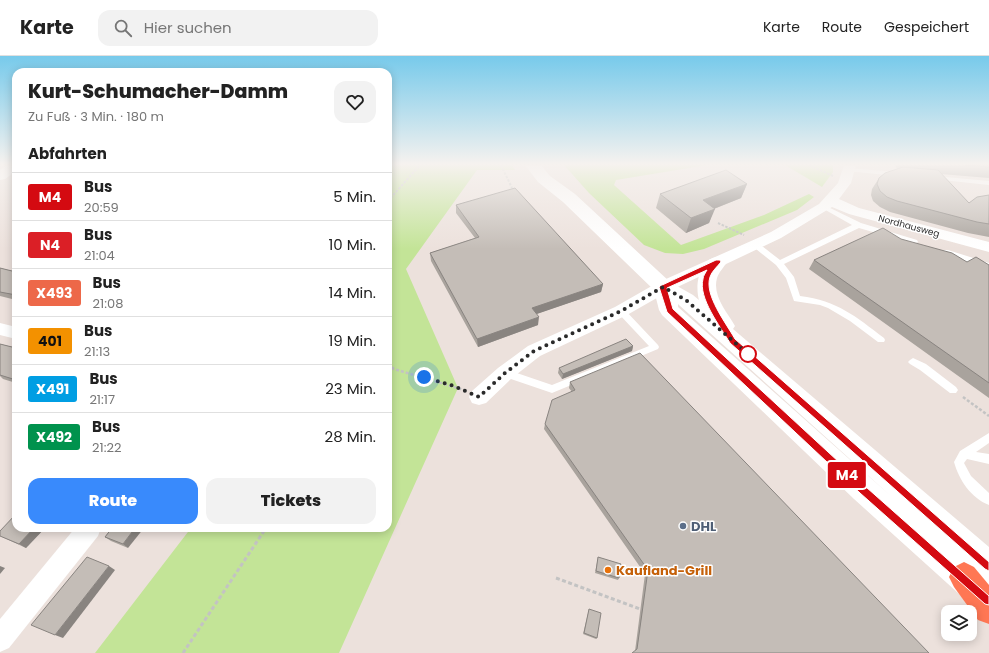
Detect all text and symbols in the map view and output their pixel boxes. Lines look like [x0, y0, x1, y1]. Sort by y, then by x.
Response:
search box [98, 10, 378, 46]
text: Karte [20, 14, 74, 41]
icon: search [112, 17, 134, 39]
text: Hier suchen [144, 17, 232, 38]
text: Karte [763, 17, 800, 37]
text: Route [822, 17, 862, 37]
text: Gespeichert [884, 17, 969, 37]
text: Kurt-Schumacher-Damm [28, 78, 288, 105]
button: heart [334, 81, 376, 123]
text: Zu Fuß · 3 Min. · 180 m [28, 107, 164, 126]
text: Abfahrten [28, 143, 107, 164]
text: Bus [84, 176, 112, 197]
text: 5 Min. [333, 186, 376, 207]
text: M4 [39, 187, 61, 207]
text: 20:59 [84, 198, 119, 217]
street label: Nordhausweg [877, 212, 941, 240]
text: Bus [84, 224, 112, 245]
text: 10 Min. [328, 234, 376, 255]
text: N4 [40, 235, 60, 255]
text: 21:04 [84, 246, 115, 265]
text: Bus [93, 272, 121, 293]
text: 14 Min. [328, 282, 376, 303]
text: X493 [36, 283, 73, 303]
text: 21:08 [93, 294, 123, 313]
text: Bus [84, 320, 112, 341]
text: 19 Min. [328, 330, 376, 351]
text: 401 [38, 331, 62, 351]
text: 21:13 [84, 342, 110, 361]
unlabelled marker [739, 345, 757, 363]
your location [414, 367, 434, 387]
text: Bus [89, 368, 118, 389]
text: 23 Min. [325, 378, 376, 399]
text: X491 [36, 379, 69, 399]
text: 21:17 [89, 390, 115, 409]
text: Bus [92, 416, 120, 437]
text: 28 Min. [325, 426, 376, 447]
text: X492 [36, 427, 72, 447]
text: 21:22 [92, 438, 121, 457]
line badge: M4 [829, 462, 865, 488]
text: M4 [836, 465, 858, 485]
button: Route [28, 478, 198, 524]
button: Tickets [206, 478, 376, 524]
place label: DHL [691, 517, 716, 536]
marker: DHL [678, 521, 688, 531]
place label: Kaufland-Grill [616, 561, 712, 580]
marker: Kaufland-Grill [603, 565, 613, 575]
map controls [941, 605, 977, 641]
button: layers [941, 605, 977, 641]

